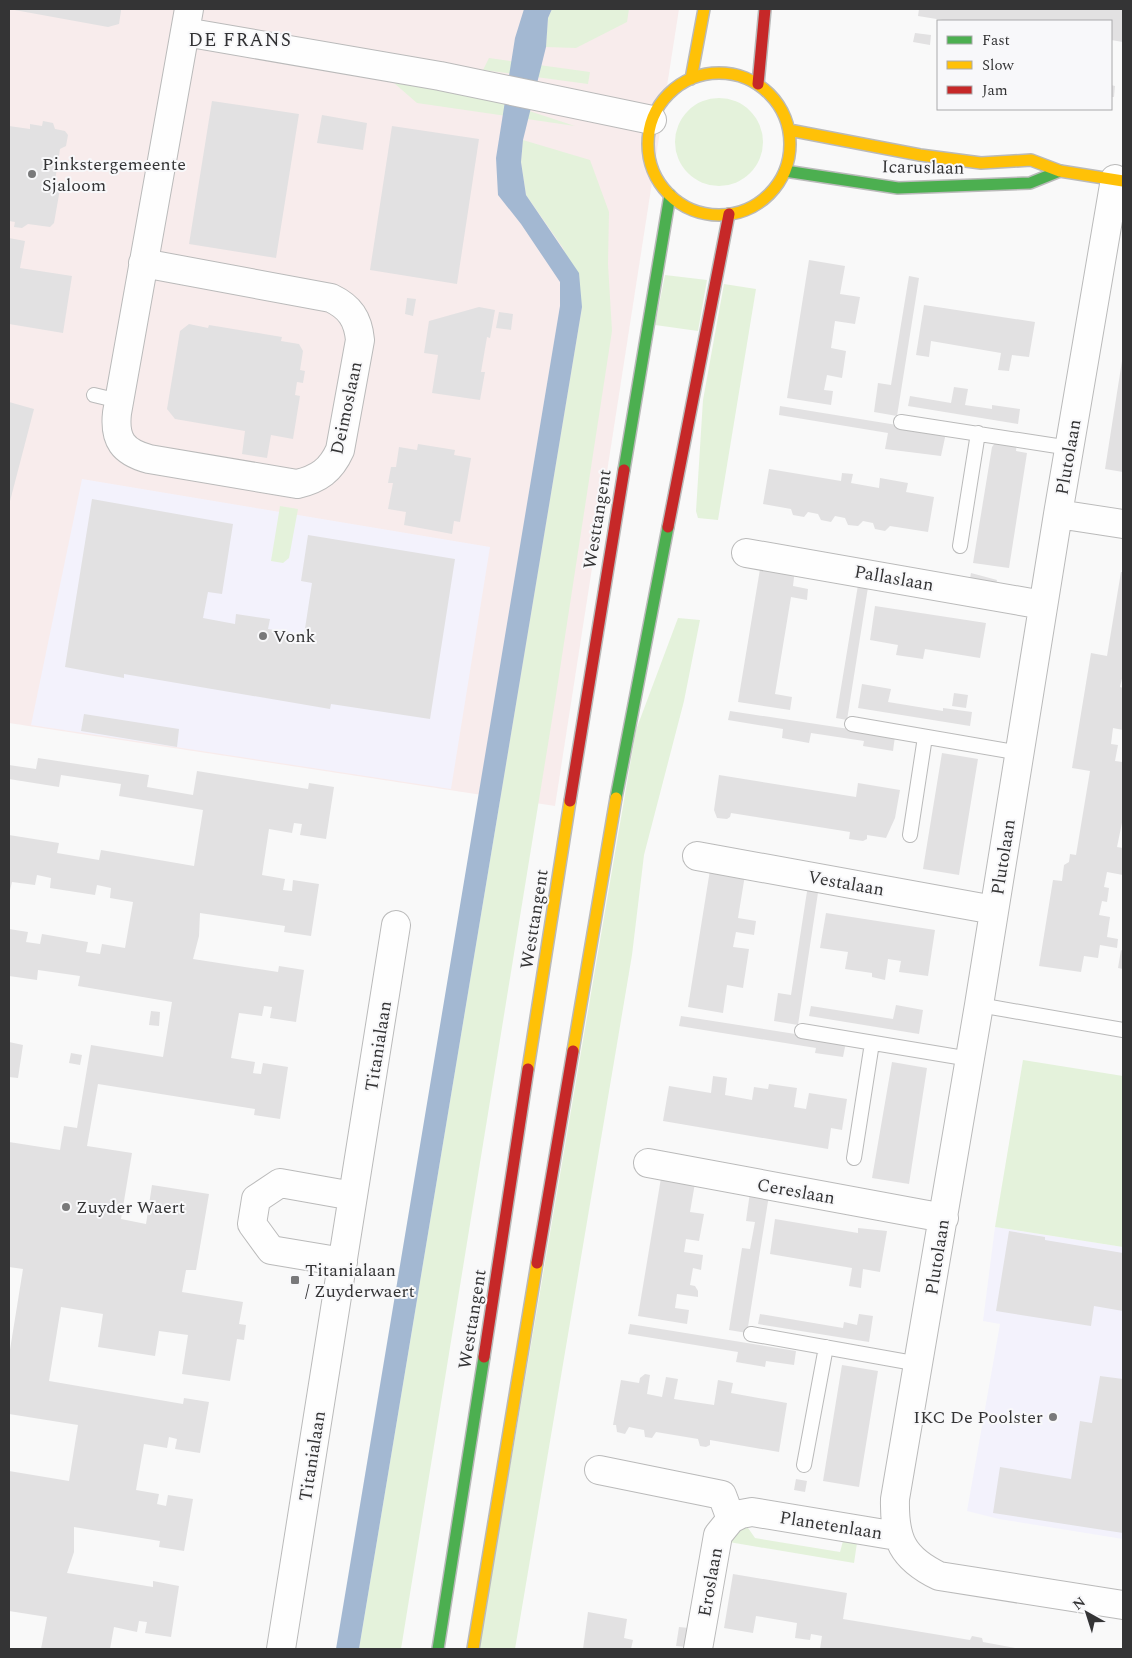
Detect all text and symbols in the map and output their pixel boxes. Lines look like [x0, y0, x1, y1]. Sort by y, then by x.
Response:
legend [937, 20, 1112, 110]
district label: DE FRANS [188, 26, 292, 55]
text: Fast [982, 29, 1010, 52]
text: Slow [982, 54, 1014, 77]
text: Jam [982, 79, 1008, 102]
place label: Pinkstergemeente Sjaloom [42, 151, 186, 199]
street label: Icaruslaan [881, 153, 965, 182]
marker: Pinkstergemeente Sjaloom [26, 168, 38, 180]
street label: Deimoslaan [323, 359, 370, 457]
street label: Plutolaan [1049, 417, 1088, 497]
street label: Westtangent [576, 467, 619, 571]
street label: Pallaslaan [852, 558, 936, 599]
place label: Vonk [273, 623, 316, 650]
marker: Vonk [257, 630, 269, 642]
street label: Plutolaan [984, 817, 1023, 897]
street label: Vestalaan [806, 863, 886, 903]
street label: Westtangent [513, 867, 556, 971]
street label: Titanialaan [358, 999, 399, 1093]
street label: Cereslaan [755, 1171, 837, 1212]
place label: Zuyder Waert [76, 1194, 185, 1221]
marker: Zuyder Waert [60, 1201, 72, 1213]
street label: Plutolaan [918, 1217, 957, 1297]
place label: Titanialaan / Zuyderwaert [305, 1257, 415, 1305]
street label: Westtangent [451, 1267, 494, 1371]
marker: Titanialaan / Zuyderwaert [289, 1274, 301, 1286]
place label: IKC De Poolster [913, 1404, 1043, 1431]
street label: Titanialaan [292, 1409, 333, 1503]
marker: IKC De Poolster [1047, 1411, 1059, 1423]
street label: Planetenlaan [778, 1504, 884, 1547]
street label: Eroslaan [691, 1545, 730, 1619]
north arrow [1062, 1588, 1112, 1638]
text: N [1068, 1592, 1090, 1615]

